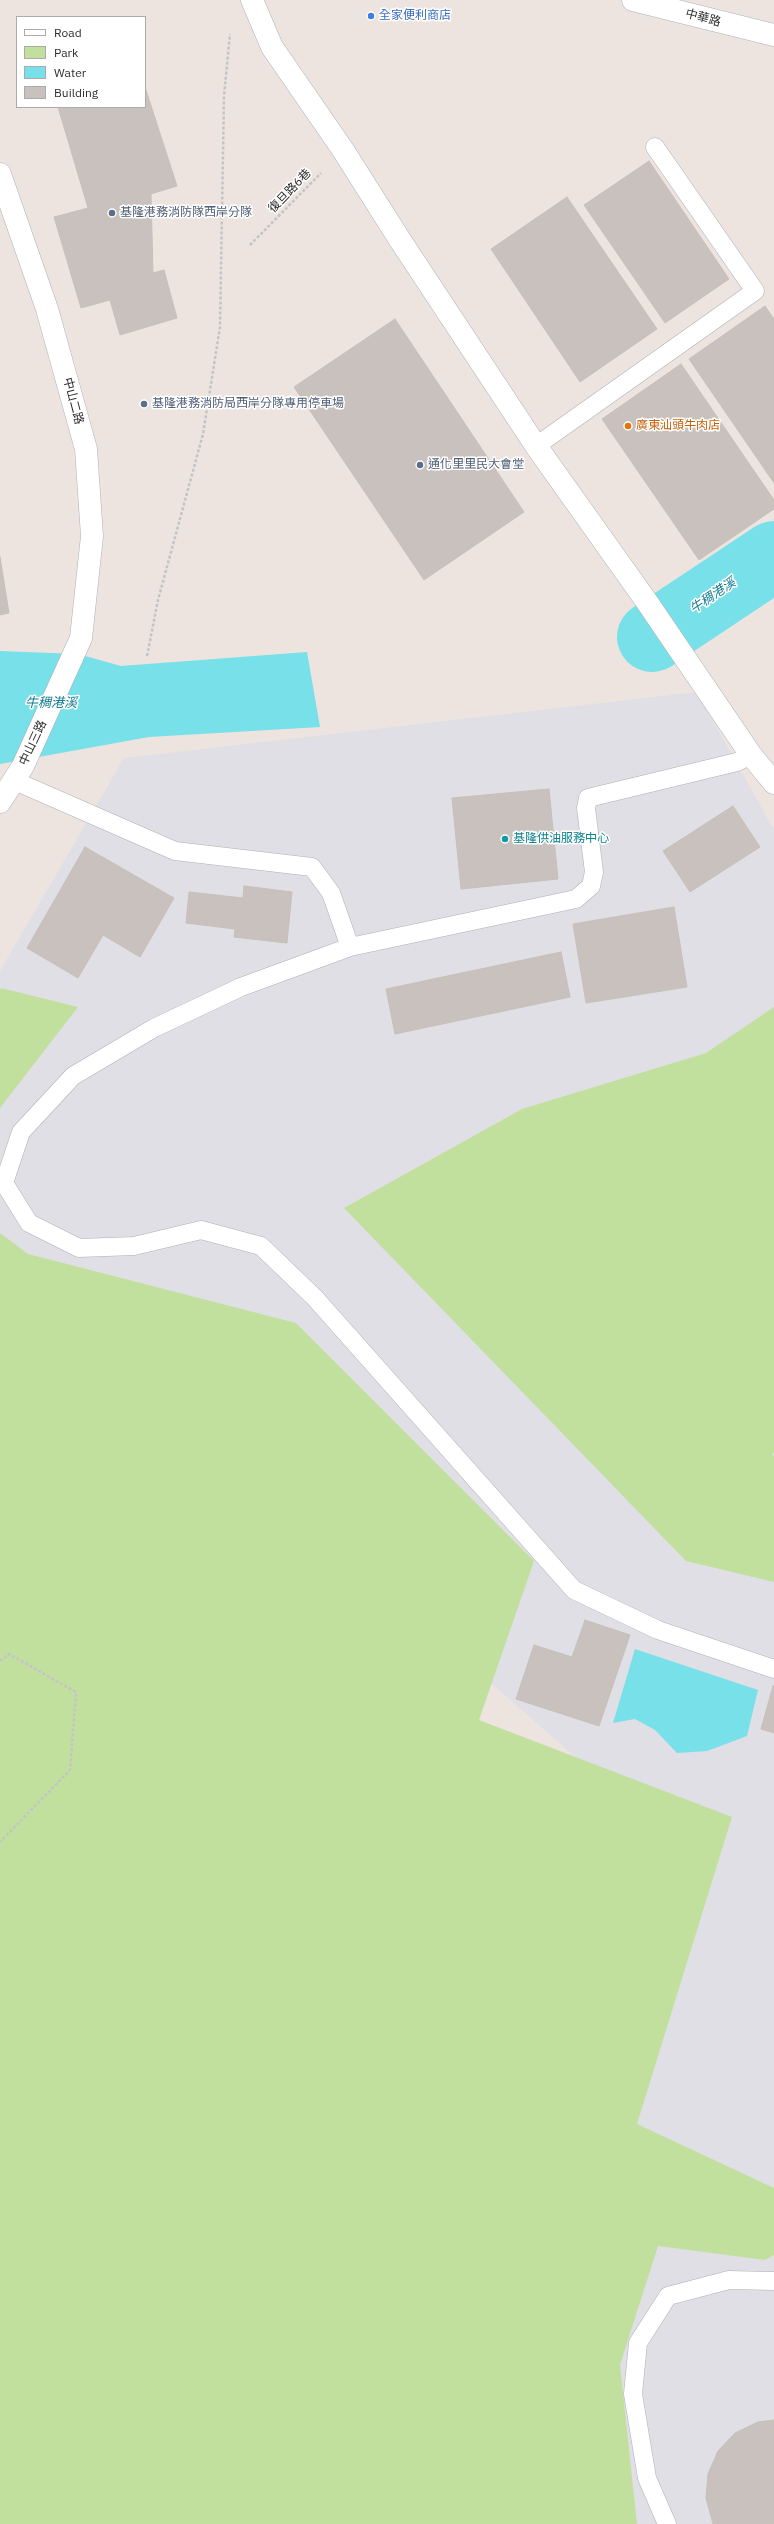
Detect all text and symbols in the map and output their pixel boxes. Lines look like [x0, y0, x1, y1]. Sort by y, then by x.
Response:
street label: 中華路 [684, 6, 722, 30]
place label: 全家便利商店 [379, 9, 451, 23]
marker: 全家便利商店 [366, 11, 376, 21]
legend [16, 16, 146, 108]
text: Road [54, 25, 82, 40]
text: Park [54, 45, 78, 60]
text: Water [54, 65, 86, 80]
text: Building [54, 85, 98, 100]
street label: 復旦路6巷 [266, 166, 314, 216]
place label: 基隆港務消防隊西岸分隊 [120, 206, 252, 220]
marker: 基隆港務消防隊西岸分隊 [107, 208, 117, 218]
street label: 中山二路 [60, 376, 86, 426]
place label: 基隆港務消防局西岸分隊專用停車場 [152, 397, 344, 411]
marker: 基隆港務消防局西岸分隊專用停車場 [139, 399, 149, 409]
place label: 廣東汕頭牛肉店 [636, 419, 720, 433]
marker: 廣東汕頭牛肉店 [623, 421, 633, 431]
place label: 通化里里民大會堂 [428, 458, 524, 472]
marker: 通化里里民大會堂 [415, 460, 425, 470]
water label: 牛稠港溪 [687, 575, 739, 617]
water label: 牛稠港溪 [25, 695, 77, 711]
street label: 中山三路 [16, 718, 50, 768]
place label: 基隆供油服務中心 [513, 832, 609, 846]
marker: 基隆供油服務中心 [500, 834, 510, 844]

